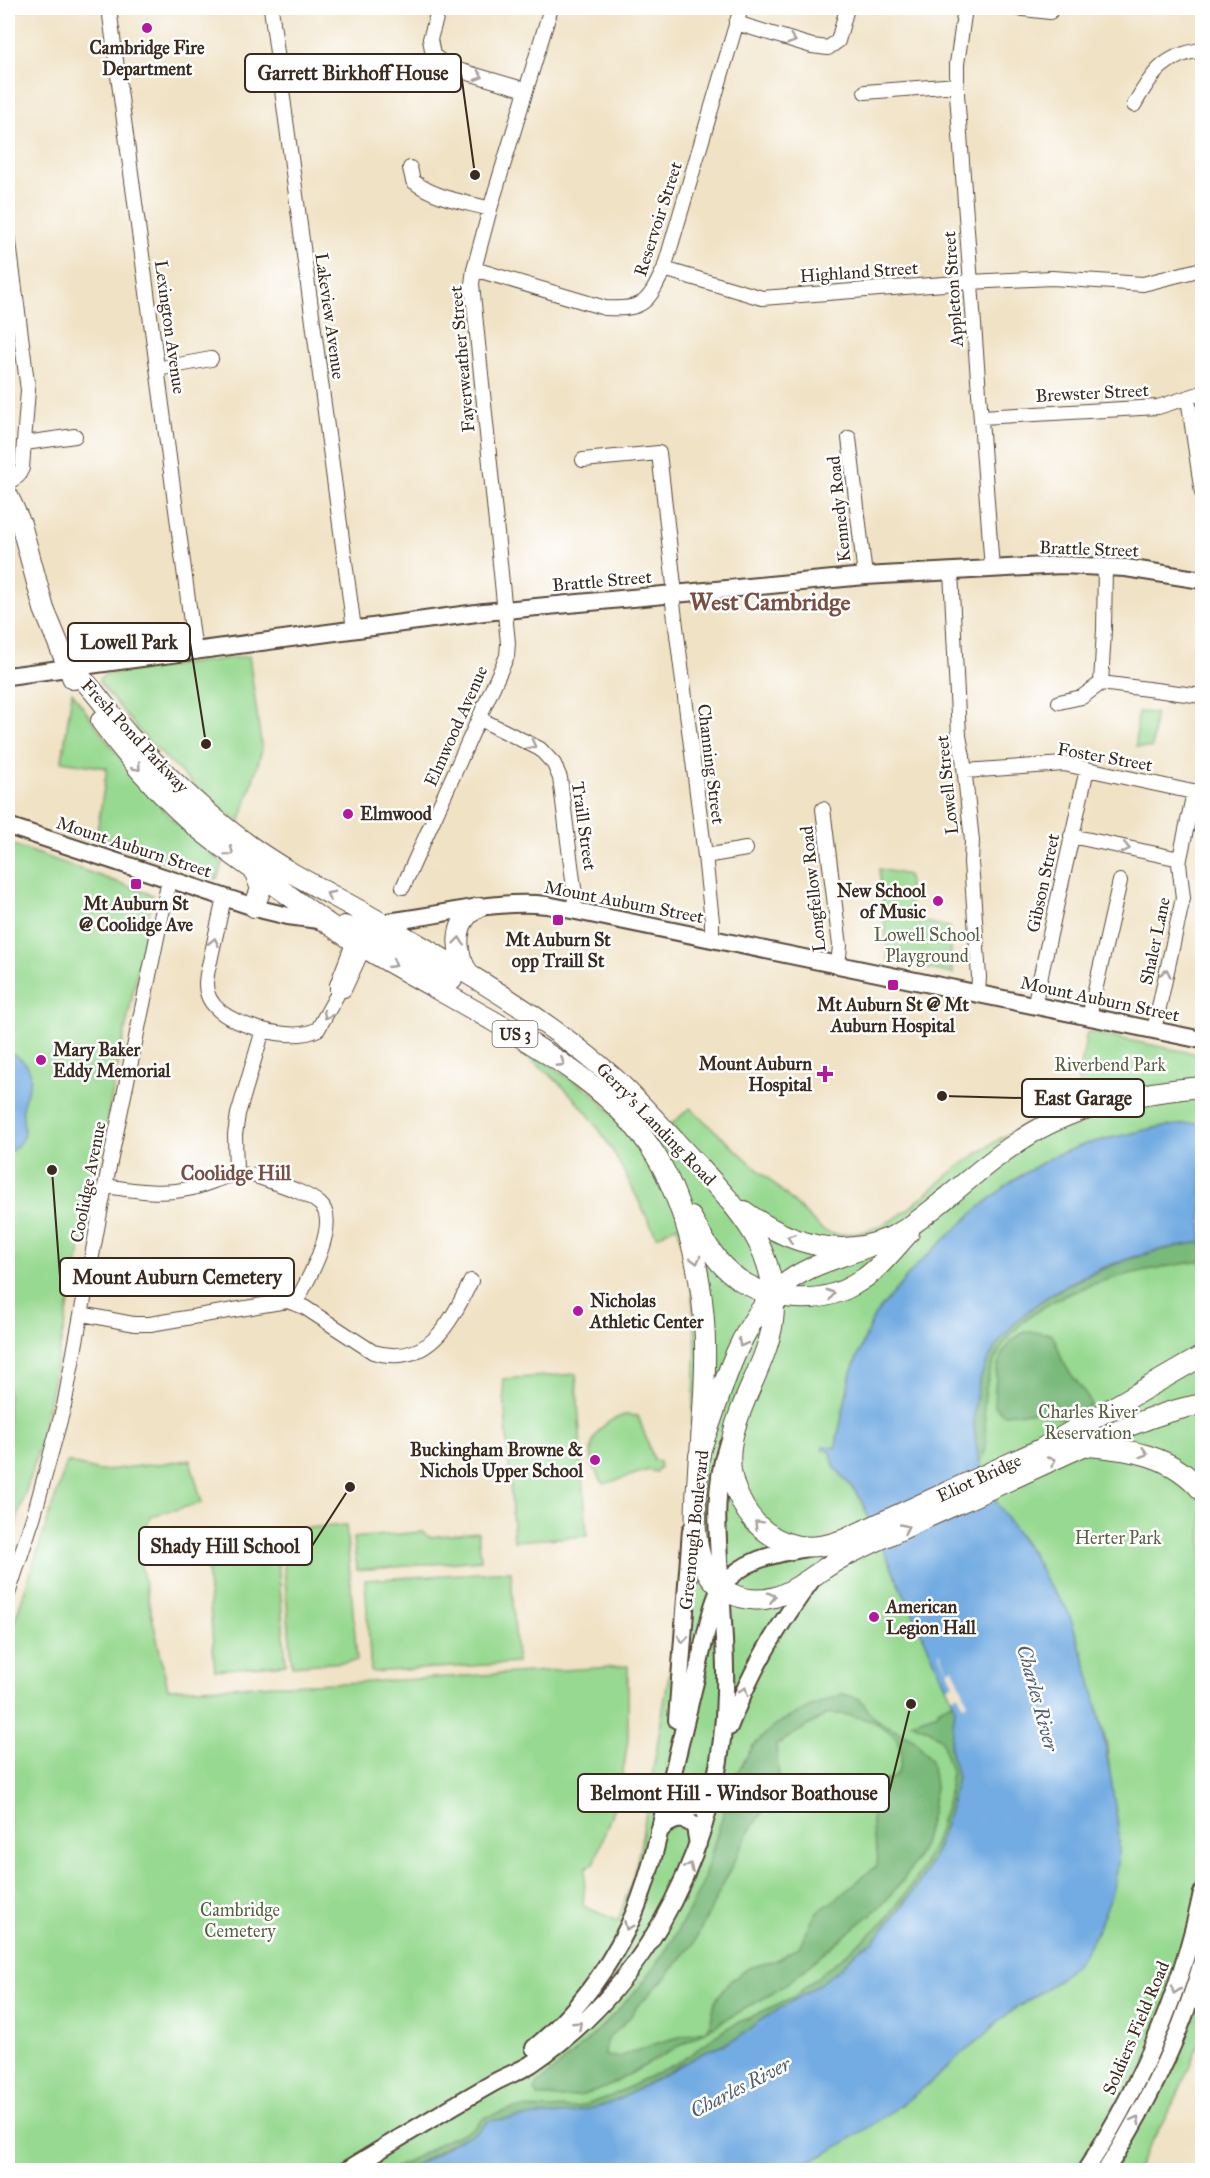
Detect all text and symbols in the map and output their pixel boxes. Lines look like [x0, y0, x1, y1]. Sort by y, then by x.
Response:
marker: Cambridge Fire Department [140, 21, 154, 35]
one-way arrow [786, 33, 797, 45]
place label: Cambridge Fire Department [90, 37, 205, 81]
callout: Garrett Birkhoff House [245, 54, 461, 92]
text: Garrett Birkhoff House [257, 61, 449, 85]
one-way arrow [473, 69, 484, 81]
street label: Reservoir Street [629, 158, 687, 279]
street label: Appleton Street [938, 230, 968, 349]
street label: Lakeview Avenue [310, 251, 350, 381]
street label: Highland Street [799, 257, 920, 288]
street label: Lexington Avenue [149, 259, 190, 396]
street label: Fayerweather Street [445, 284, 479, 433]
street label: Brewster Street [1035, 379, 1150, 407]
street label: Kennedy Road [822, 455, 856, 563]
street label: Brattle Street [1039, 536, 1140, 562]
street label: Brattle Street [551, 566, 653, 596]
district label: West Cambridge [689, 587, 851, 617]
callout: Lowell Park [68, 623, 190, 661]
text: Lowell Park [80, 630, 178, 654]
street label: Elmwood Avenue [420, 662, 492, 790]
street label: Fresh Pond Parkway [77, 674, 194, 798]
street label: Channing Street [692, 703, 729, 826]
street label: Lowell Street [931, 734, 963, 836]
one-way arrow [526, 738, 536, 749]
street label: Foster Street [1056, 738, 1155, 776]
one-way arrow [130, 760, 141, 771]
street label: Traill Street [567, 780, 601, 872]
place label: Elmwood [360, 803, 433, 825]
marker: Elmwood [341, 807, 355, 821]
street label: Mount Auburn Street [54, 812, 215, 883]
street label: Longfellow Road [795, 825, 832, 953]
street label: Gibson Street [1022, 831, 1064, 935]
one-way arrow [1120, 840, 1130, 853]
one-way arrow [223, 845, 234, 856]
street label: Mount Auburn Street [542, 876, 706, 928]
marker: Mt Auburn St @ Coolidge Ave [129, 877, 143, 891]
place label: New School of Music [837, 880, 927, 923]
one-way arrow [326, 891, 337, 902]
place label: Mt Auburn St @ Coolidge Ave [79, 893, 194, 937]
marker: New School of Music [931, 894, 945, 908]
street label: Shaler Lane [1135, 895, 1175, 987]
marker: Mt Auburn St opp Traill St [551, 913, 565, 927]
park label: Lowell School Playground [874, 924, 980, 968]
place label: Mt Auburn St opp Traill St [505, 929, 611, 973]
one-way arrow [452, 937, 465, 946]
one-way arrow [207, 938, 220, 948]
one-way arrow [387, 956, 397, 968]
one-way arrow [1159, 968, 1172, 978]
street label: Mount Auburn Street [1019, 971, 1182, 1027]
marker: Mt Auburn St @ Mt Auburn Hospital [886, 978, 900, 992]
place label: Mt Auburn St @ Mt Auburn Hospital [817, 994, 970, 1038]
one-way arrow [323, 1009, 334, 1019]
road number: US 3 [492, 1021, 538, 1047]
place label: Mary Baker Eddy Memorial [53, 1039, 172, 1083]
marker: Mary Baker Eddy Memorial [34, 1053, 48, 1067]
place label: Mount Auburn Hospital [699, 1053, 813, 1097]
park label: Riverbend Park [1054, 1054, 1166, 1076]
one-way arrow [554, 1055, 565, 1066]
street label: Gerry's Landing Road [591, 1058, 720, 1191]
marker: Mount Auburn Hospital [816, 1065, 834, 1083]
callout: East Garage [1022, 1079, 1144, 1117]
text: East Garage [1034, 1086, 1133, 1111]
street label: Coolidge Avenue [65, 1119, 112, 1245]
district label: Coolidge Hill [181, 1161, 292, 1186]
one-way arrow [786, 1233, 797, 1245]
one-way arrow [689, 1254, 701, 1264]
callout: Mount Auburn Cemetery [60, 1258, 294, 1296]
text: Mount Auburn Cemetery [72, 1265, 283, 1290]
one-way arrow [825, 1289, 836, 1301]
place label: Nicholas Athletic Center [589, 1290, 705, 1333]
marker: Nicholas Athletic Center [571, 1304, 585, 1318]
one-way arrow [737, 1337, 749, 1348]
park label: Charles River Reservation [1038, 1401, 1138, 1444]
place label: Buckingham Browne & Nichols Upper School [410, 1439, 584, 1483]
one-way arrow [1138, 1446, 1149, 1458]
street label: Greenough Boulevard [675, 1449, 714, 1611]
street label: Eliot Bridge [933, 1449, 1025, 1508]
marker: Buckingham Browne & Nichols Upper School [588, 1453, 602, 1467]
one-way arrow [1046, 1456, 1057, 1468]
one-way arrow [755, 1521, 766, 1532]
one-way arrow [898, 1524, 909, 1536]
callout: Shady Hill School [139, 1527, 312, 1565]
park label: Herter Park [1075, 1527, 1162, 1549]
text: Shady Hill School [150, 1534, 300, 1559]
one-way arrow [767, 1591, 777, 1604]
place label: American Legion Hall [885, 1596, 977, 1640]
marker: American Legion Hall [867, 1610, 881, 1624]
one-way arrow [677, 1634, 690, 1643]
water label: Charles River [1012, 1642, 1064, 1755]
one-way arrow [737, 1686, 749, 1697]
callout: Belmont Hill - Windsor Boathouse [578, 1774, 889, 1812]
text: Belmont Hill - Windsor Boathouse [590, 1781, 878, 1805]
one-way arrow [682, 1862, 694, 1873]
park label: Cambridge Cemetery [200, 1899, 280, 1942]
one-way arrow [623, 1920, 635, 1931]
street label: Soldiers Field Road [1098, 1958, 1174, 2098]
one-way arrow [1170, 1984, 1183, 1995]
one-way arrow [572, 2021, 582, 2032]
water label: Charles River [686, 2051, 796, 2122]
one-way arrow [1129, 2116, 1140, 2126]

